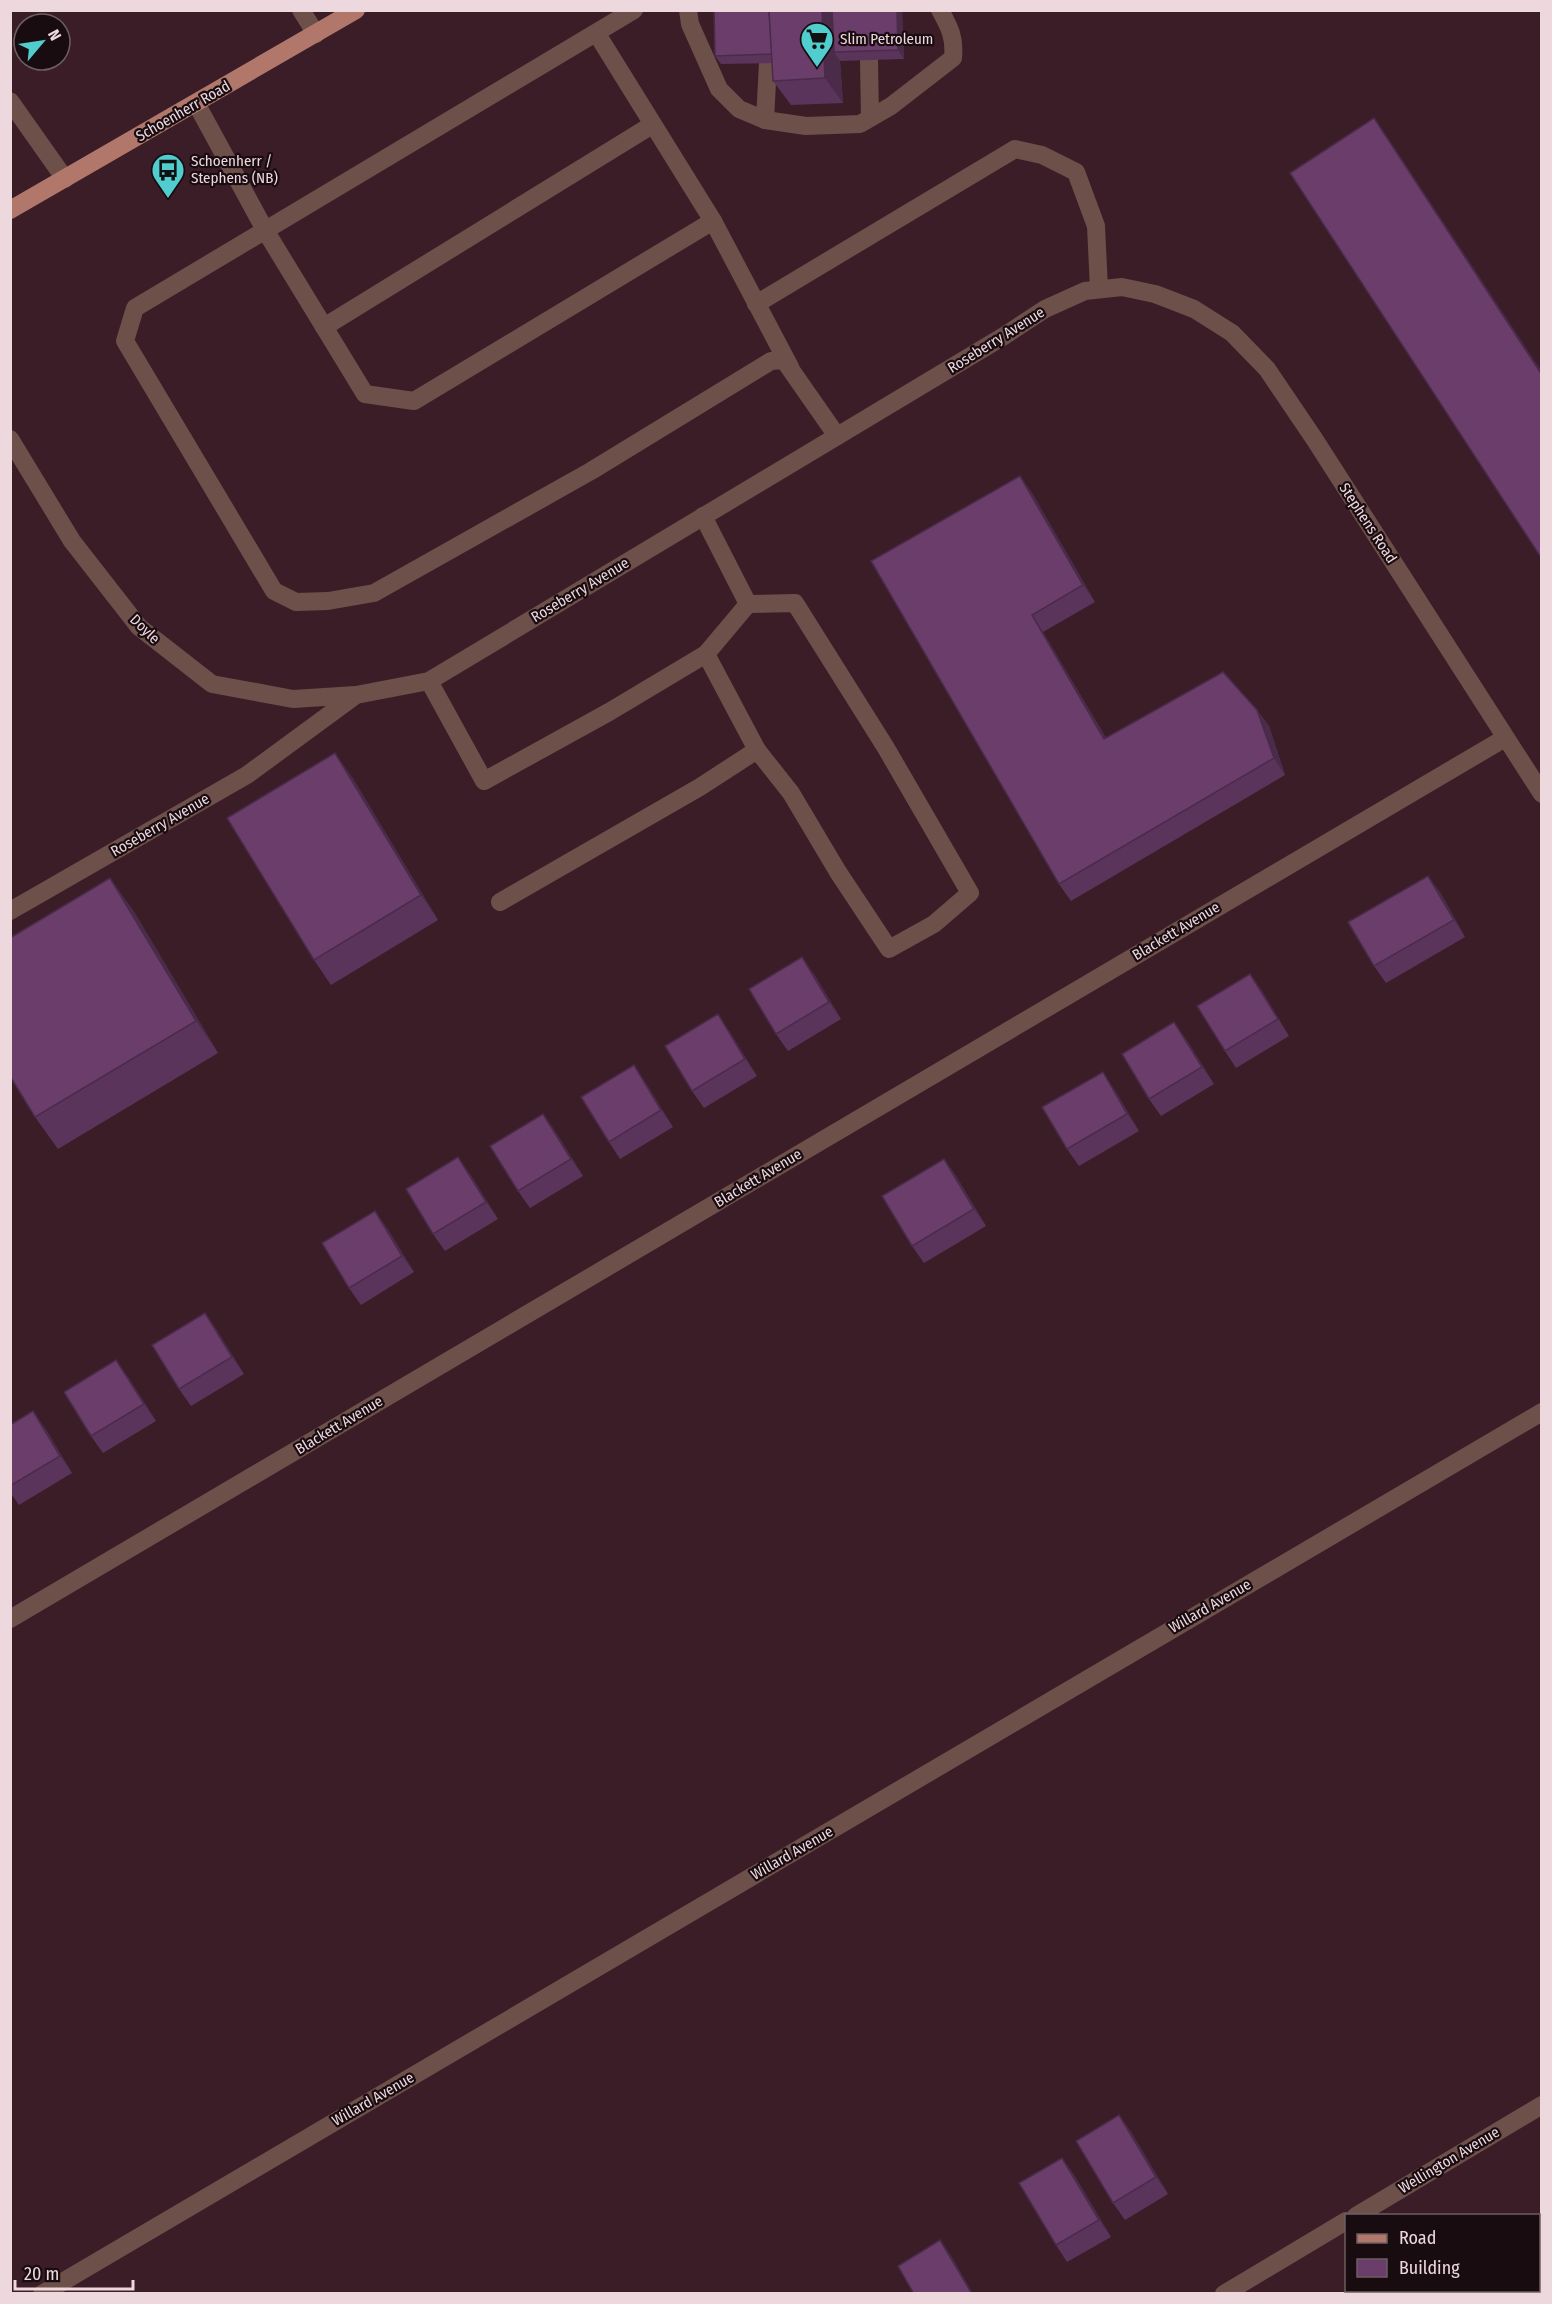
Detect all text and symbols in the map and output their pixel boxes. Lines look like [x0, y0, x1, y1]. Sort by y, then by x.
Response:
north arrow [12, 12, 72, 72]
supermarket icon: Slim Petroleum [799, 21, 835, 68]
text: N [44, 26, 65, 44]
place label: Slim Petroleum [840, 30, 933, 48]
street label: Schoenherr Road [133, 77, 233, 145]
bus stop icon: Schoenherr / Stephens (NB) [150, 152, 186, 199]
place label: Schoenherr / Stephens (NB) [191, 152, 278, 187]
street label: Roseberry Avenue [944, 303, 1048, 377]
street label: Stephens Road [1335, 480, 1401, 566]
street label: Roseberry Avenue [528, 554, 632, 626]
street label: Doyle [126, 611, 164, 647]
street label: Roseberry Avenue [108, 790, 212, 860]
street label: Blackett Avenue [1129, 898, 1223, 964]
street label: Blackett Avenue [711, 1145, 805, 1211]
street label: Blackett Avenue [292, 1392, 386, 1458]
street label: Willard Avenue [1166, 1575, 1254, 1637]
street label: Willard Avenue [748, 1822, 836, 1884]
street label: Willard Avenue [329, 2068, 417, 2130]
street label: Wellington Avenue [1395, 2123, 1503, 2197]
legend [1345, 2214, 1540, 2292]
text: Road [1399, 2227, 1436, 2249]
scale bar [15, 2253, 134, 2291]
text: Building [1399, 2257, 1460, 2279]
text: 20 m [24, 2263, 59, 2285]

